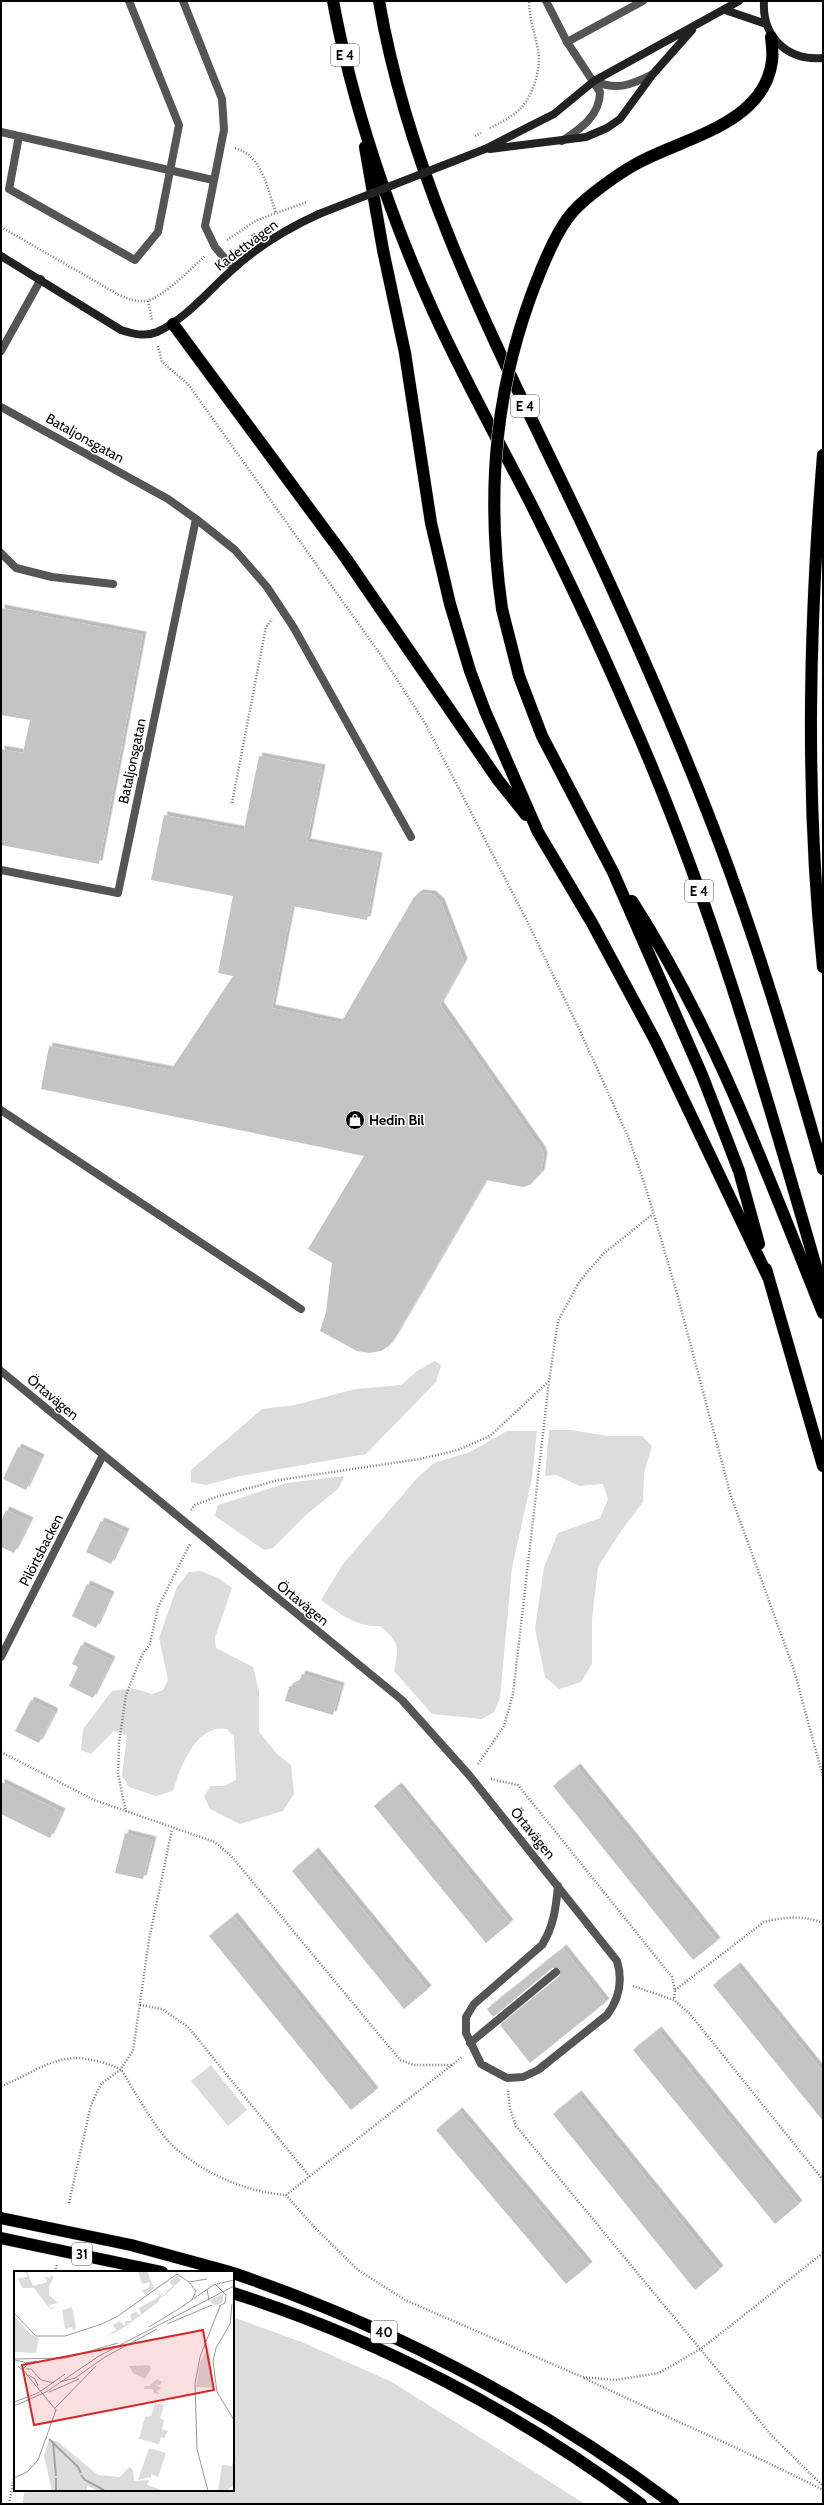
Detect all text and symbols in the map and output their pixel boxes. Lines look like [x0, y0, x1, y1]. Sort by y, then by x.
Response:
road number: E 4 [331, 44, 359, 66]
street label: Kadettvägen [211, 215, 281, 275]
road number: E 4 [511, 395, 539, 417]
street label: Bataljonsgatan [43, 409, 127, 467]
street label: Bataljonsgatan [114, 717, 150, 805]
road number: E 4 [685, 880, 713, 902]
shop icon: Hedin Bil [344, 1109, 366, 1131]
place label: Hedin Bil [369, 1111, 425, 1129]
street label: Örtavägen [24, 1370, 83, 1424]
street label: Pilörtsbacken [15, 1511, 67, 1589]
street label: Örtavägen [273, 1577, 333, 1630]
street label: Örtavägen [507, 1803, 560, 1863]
road number: 31 [72, 2243, 92, 2265]
inset map [14, 2271, 234, 2491]
road number: 40 [371, 2321, 397, 2343]

